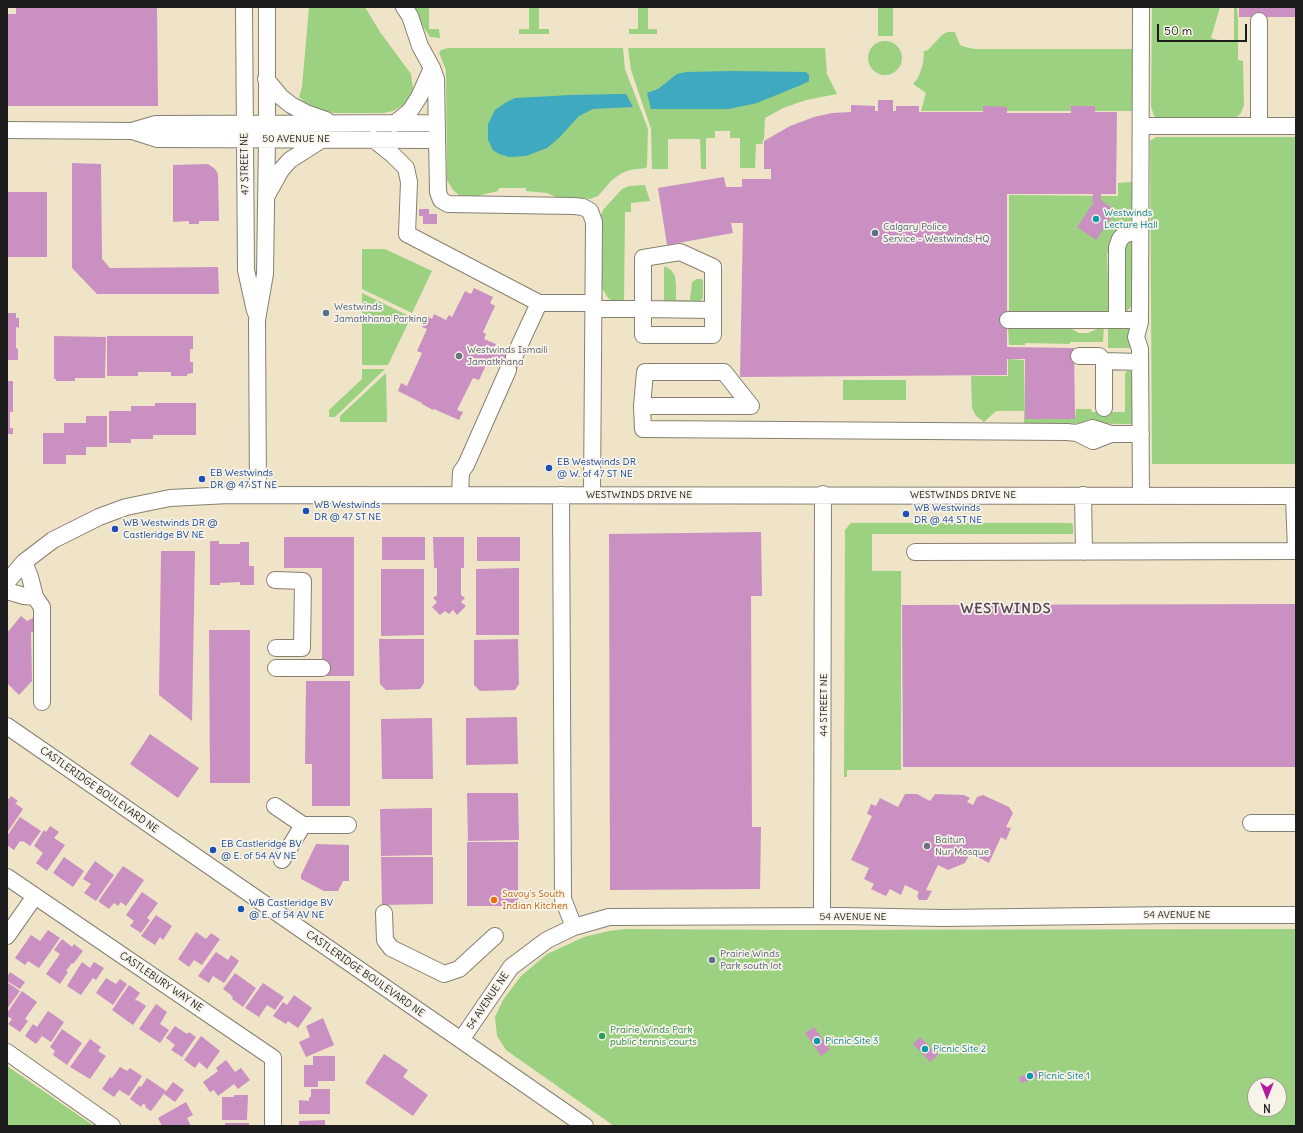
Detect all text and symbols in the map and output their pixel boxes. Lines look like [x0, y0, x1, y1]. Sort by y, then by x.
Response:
scale bar [1159, 16, 1249, 42]
text: 50 m [1164, 23, 1192, 38]
street label: 47 STREET NE [238, 133, 252, 195]
street label: 50 AVENUE NE [262, 133, 330, 145]
place label: Westwinds Lecture Hall [1104, 207, 1158, 230]
marker: Westwinds Lecture Hall [1091, 214, 1101, 224]
place label: Calgary Police Service - Westwinds HQ [883, 221, 990, 244]
marker: Calgary Police Service - Westwinds HQ [870, 228, 880, 238]
place label: Westwinds Jamatkhana Parking [334, 301, 427, 324]
marker: Westwinds Jamatkhana Parking [321, 308, 331, 318]
place label: Westwinds Ismaili Jamatkhana [467, 344, 548, 368]
marker: Westwinds Ismaili Jamatkhana [454, 351, 464, 361]
place label: EB Westwinds DR @ W. of 47 ST NE [557, 456, 636, 480]
marker: EB Westwinds DR @ W. of 47 ST NE [544, 463, 554, 473]
place label: EB Westwinds DR @ 47 ST NE [210, 467, 277, 490]
marker: EB Westwinds DR @ 47 ST NE [197, 474, 207, 484]
street label: WESTWINDS DRIVE NE [586, 489, 692, 501]
street label: WESTWINDS DRIVE NE [910, 489, 1016, 501]
place label: WB Westwinds DR @ 47 ST NE [314, 499, 381, 522]
place label: WB Westwinds DR @ 44 ST NE [914, 502, 982, 526]
marker: WB Westwinds DR @ 47 ST NE [301, 506, 311, 516]
marker: WB Westwinds DR @ 44 ST NE [901, 509, 911, 519]
place label: WB Westwinds DR @ Castleridge BV NE [123, 517, 218, 540]
marker: WB Westwinds DR @ Castleridge BV NE [110, 524, 120, 534]
district label: WESTWINDS [960, 601, 1052, 617]
street label: 44 STREET NE [818, 673, 830, 737]
street label: CASTLERIDGE BOULEVARD NE [37, 744, 161, 836]
place label: Baitun Nur Mosque [935, 834, 989, 858]
place label: EB Castleridge BV @ E. of 54 AV NE [221, 838, 302, 862]
marker: Baitun Nur Mosque [922, 841, 932, 851]
marker: EB Castleridge BV @ E. of 54 AV NE [208, 845, 218, 855]
place label: Savoy's South Indian Kitchen [502, 888, 568, 912]
marker: Savoy's South Indian Kitchen [489, 895, 499, 905]
place label: WB Castleridge BV @ E. of 54 AV NE [249, 897, 333, 920]
marker: WB Castleridge BV @ E. of 54 AV NE [236, 904, 246, 914]
street label: 54 AVENUE NE [1144, 909, 1210, 921]
street label: 54 AVENUE NE [820, 911, 886, 923]
street label: CASTLERIDGE BOULEVARD NE [303, 928, 427, 1020]
place label: Prairie Winds Park south lot [720, 948, 782, 972]
street label: CASTLEBURY WAY NE [117, 950, 205, 1014]
marker: Prairie Winds Park south lot [707, 955, 717, 965]
street label: 54 AVENUE NE [464, 970, 512, 1032]
place label: Prairie Winds Park public tennis courts [610, 1024, 697, 1048]
marker: Prairie Winds Park public tennis courts [597, 1031, 607, 1041]
place label: Picnic Site 3 [825, 1035, 878, 1047]
marker: Picnic Site 3 [812, 1036, 822, 1046]
place label: Picnic Site 2 [933, 1043, 986, 1055]
marker: Picnic Site 2 [920, 1044, 930, 1054]
place label: Picnic Site 1 [1038, 1070, 1090, 1082]
marker: Picnic Site 1 [1025, 1071, 1035, 1081]
north arrow [1247, 1077, 1287, 1117]
text: N [1263, 1101, 1271, 1115]

